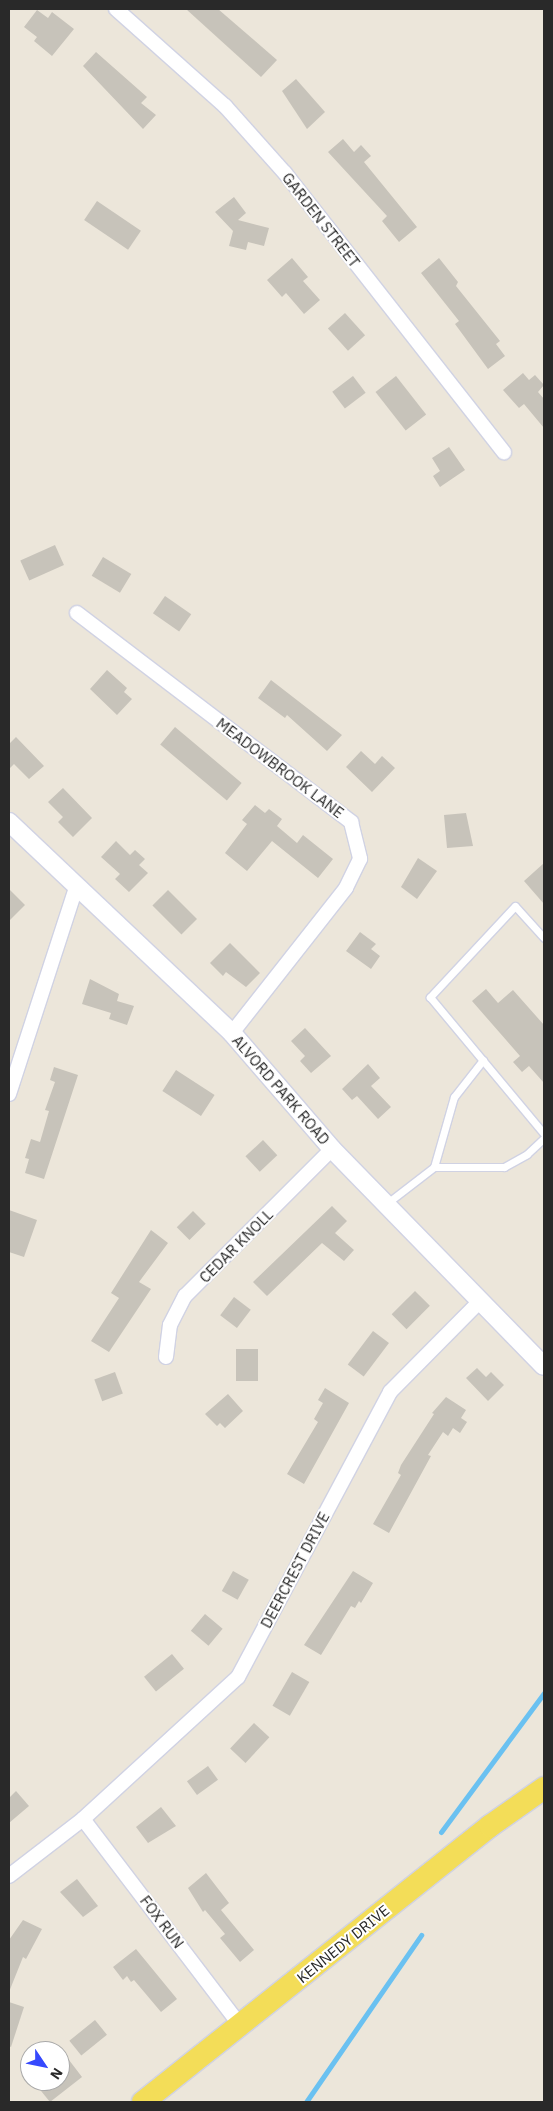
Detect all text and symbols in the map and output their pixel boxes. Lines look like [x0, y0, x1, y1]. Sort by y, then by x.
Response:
street label: GARDEN STREET [278, 169, 364, 271]
street label: MEADOWBROOK LANE [213, 714, 347, 822]
street label: ALVORD PARK ROAD [229, 1032, 333, 1148]
street label: CEDAR KNOLL [196, 1206, 276, 1286]
street label: DEERCREST DRIVE [257, 1509, 333, 1631]
street label: FOX RUN [136, 1892, 188, 1952]
street label: KENNEDY DRIVE [293, 1901, 393, 1987]
north arrow [20, 2041, 70, 2091]
text: N [46, 2065, 67, 2083]

